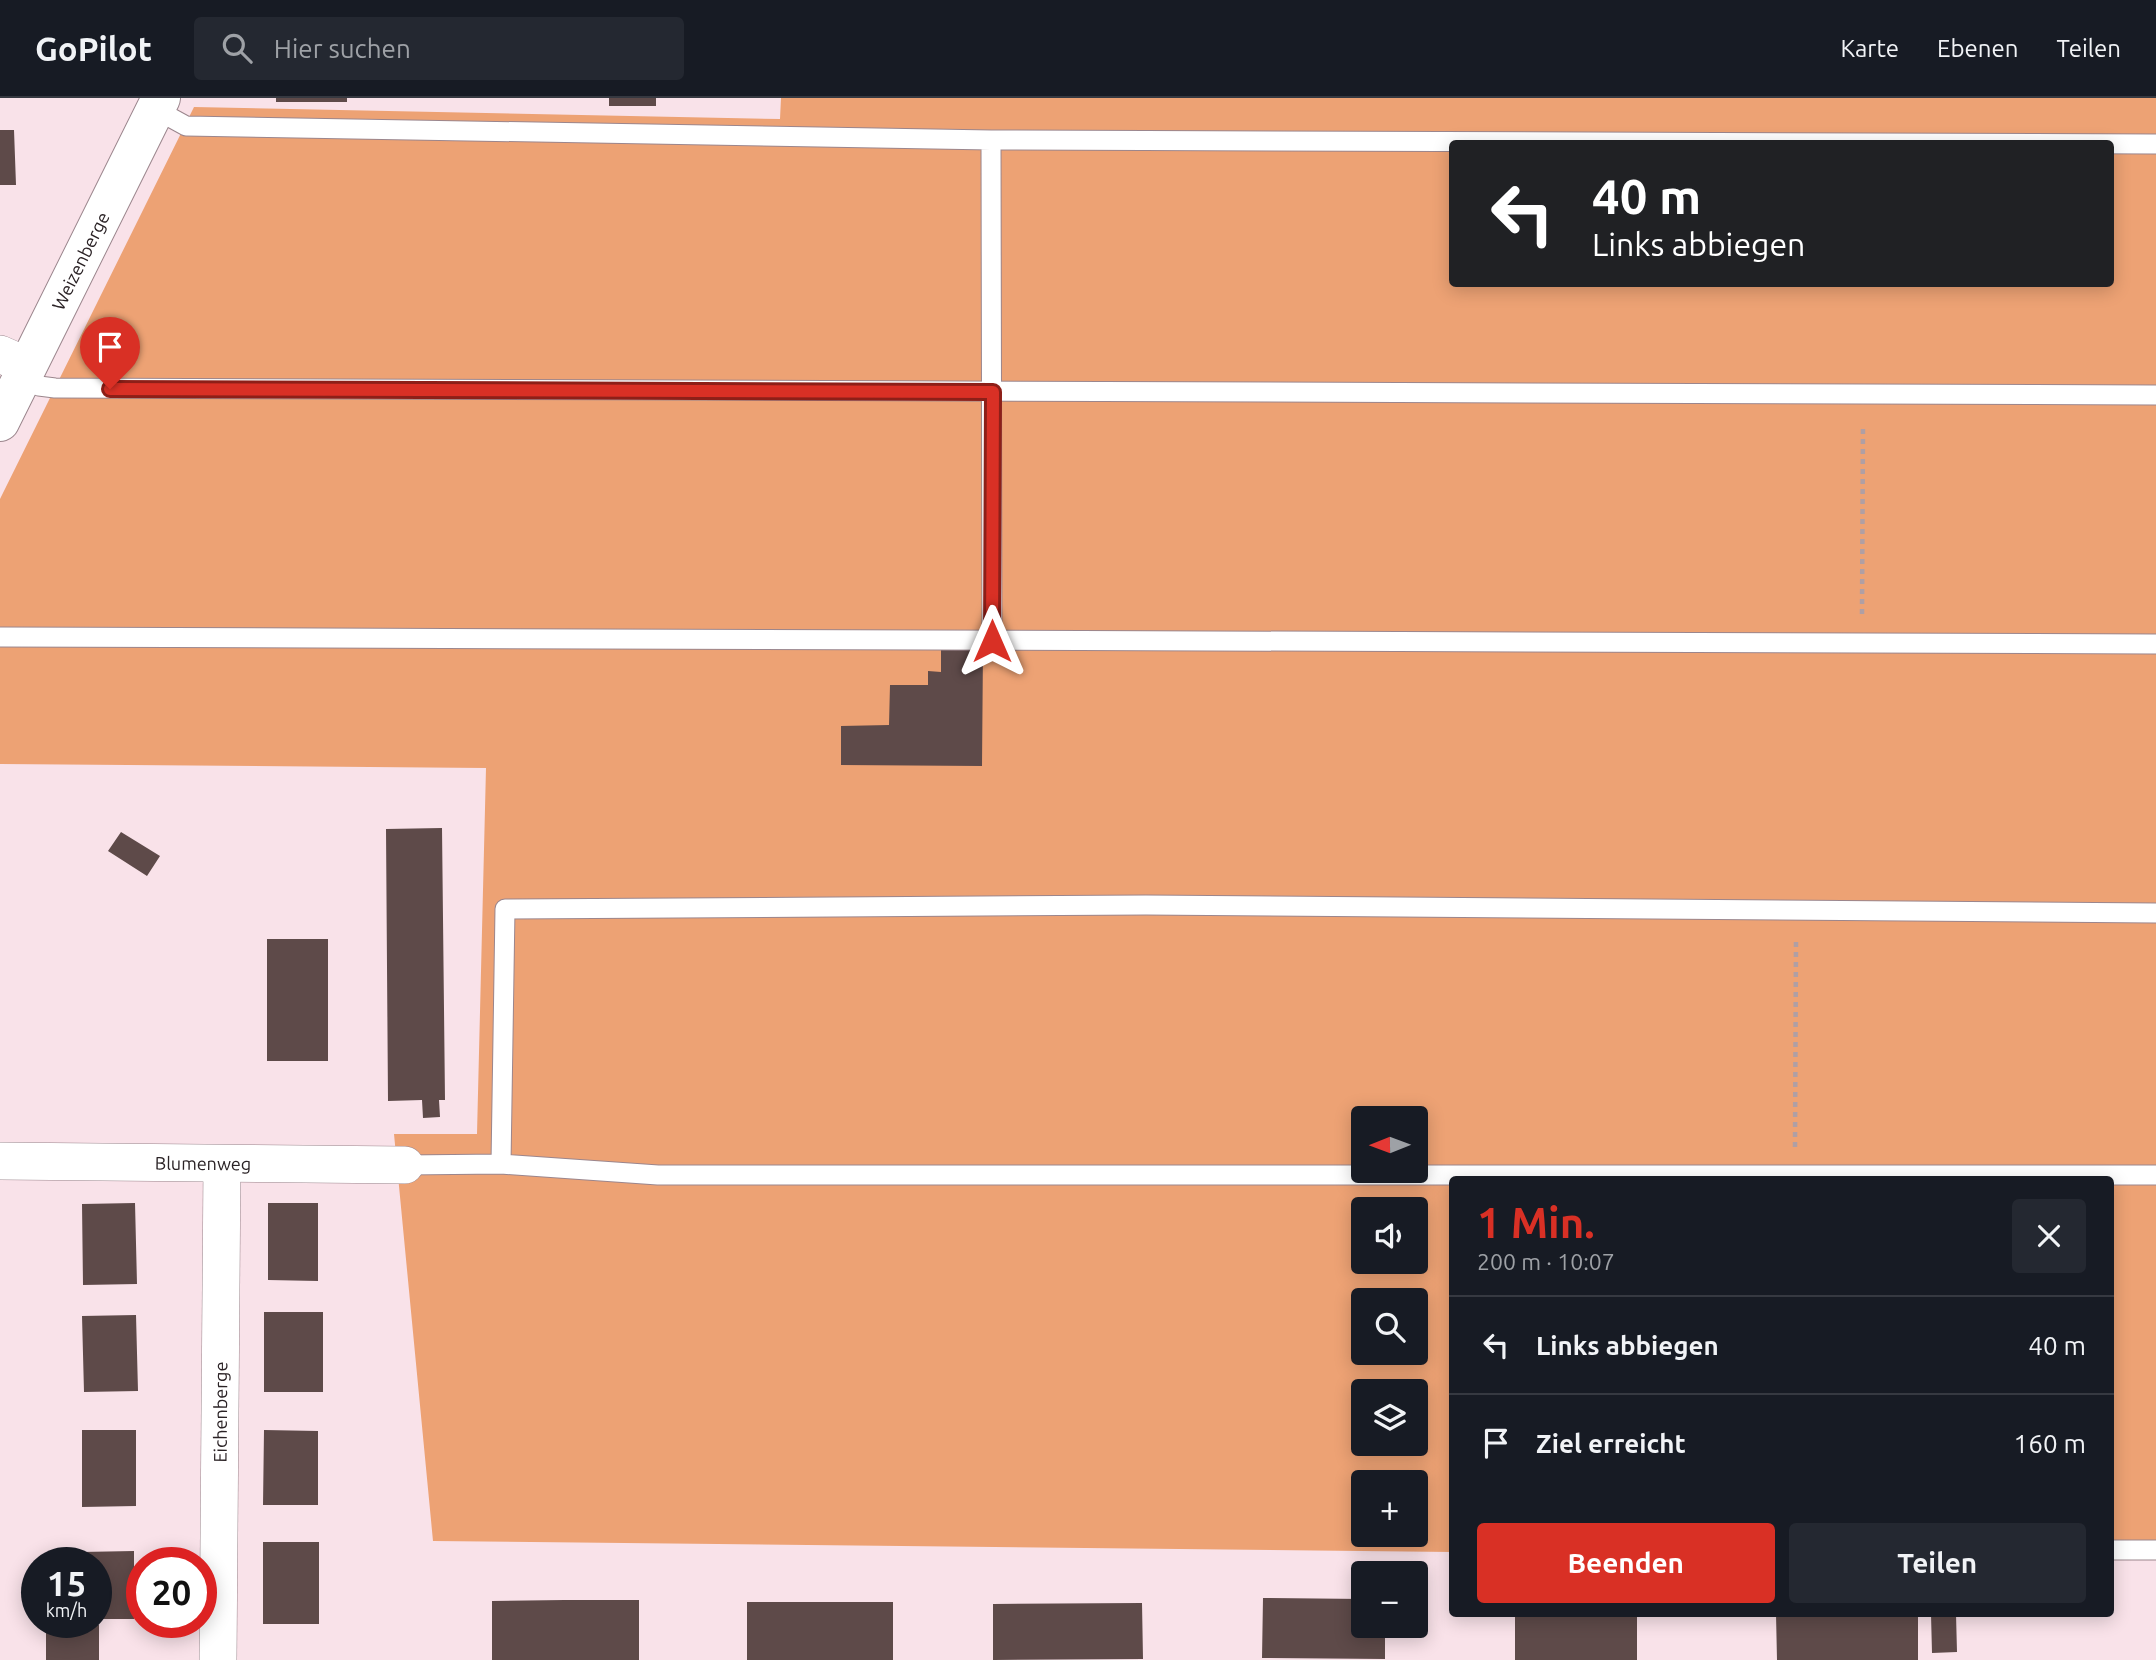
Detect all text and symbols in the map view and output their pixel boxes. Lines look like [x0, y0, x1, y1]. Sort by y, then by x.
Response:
search box [194, 17, 684, 80]
icon: search [218, 29, 256, 67]
text: GoPilot [35, 30, 152, 67]
text: Hier suchen [274, 34, 411, 63]
text: Karte [1840, 35, 1899, 62]
text: Ebenen [1937, 35, 2018, 62]
text: Teilen [2056, 35, 2121, 62]
icon: left [1477, 168, 1568, 259]
text: 40 m [1592, 168, 1701, 223]
street label: Weizenberge [47, 209, 113, 313]
text: Links abbiegen [1592, 226, 1805, 262]
pin [80, 317, 140, 389]
icon: arrive [91, 328, 129, 366]
position arrow [955, 604, 1029, 678]
north arrow [1351, 1106, 1428, 1183]
map controls [1351, 1106, 1428, 1638]
street label: Blumenweg [155, 1153, 251, 1173]
button: sound [1351, 1197, 1428, 1274]
text: 1 Min. [1477, 1199, 1595, 1246]
button: close [2012, 1199, 2086, 1273]
text: 200 m · 10:07 [1477, 1249, 1615, 1274]
button: search [1351, 1288, 1428, 1365]
icon: left [1477, 1326, 1515, 1364]
text: Links abbiegen [1536, 1331, 1719, 1360]
text: 40 m [2028, 1331, 2086, 1360]
street label: Eichenberge [210, 1361, 230, 1463]
button: layers [1351, 1379, 1428, 1456]
icon: arrive [1477, 1424, 1515, 1462]
text: Ziel erreicht [1536, 1429, 1686, 1458]
text: 160 m [2014, 1429, 2086, 1458]
button: + [1351, 1470, 1428, 1547]
button: Beenden [1477, 1523, 1775, 1603]
button: Teilen [1789, 1523, 2086, 1603]
speed limit sign: 20 [126, 1547, 217, 1638]
button: − [1351, 1561, 1428, 1638]
text: 15 [47, 1563, 86, 1603]
text: km/h [46, 1600, 87, 1620]

